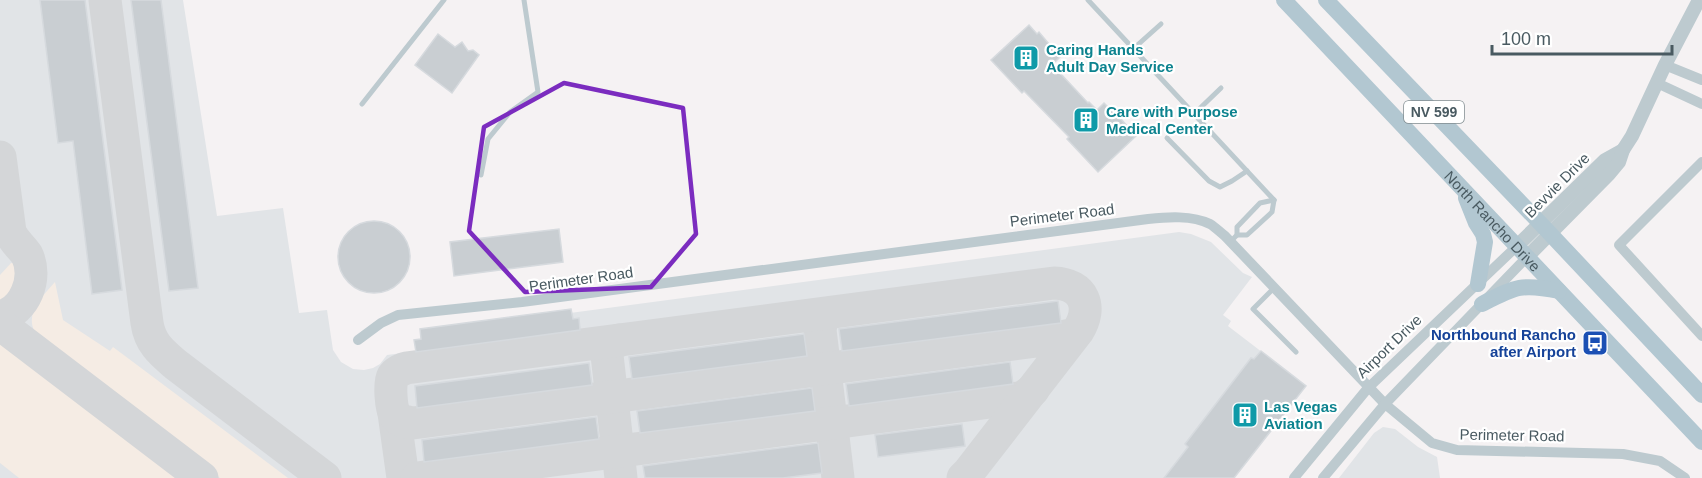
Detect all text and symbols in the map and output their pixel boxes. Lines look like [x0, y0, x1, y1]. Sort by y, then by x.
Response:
scale bar [1492, 18, 1672, 56]
text: 100 m [1501, 29, 1551, 49]
place label: Caring Hands Adult Day Service [1046, 41, 1174, 75]
building icon: Caring Hands Adult Day Service [1011, 43, 1041, 73]
road number: NV 599 [1404, 101, 1464, 123]
place label: Care with Purpose Medical Center [1106, 103, 1238, 137]
building icon: Care with Purpose Medical Center [1071, 105, 1101, 135]
street label: Bevvie Drive [1521, 149, 1593, 221]
street label: North Rancho Drive [1441, 167, 1544, 275]
street label: Perimeter Road [1009, 200, 1115, 230]
street label: Perimeter Road [528, 263, 634, 295]
street label: Airport Drive [1353, 311, 1425, 381]
place label: Northbound Rancho after Airport [1431, 326, 1576, 360]
bus stop icon: Northbound Rancho after Airport [1580, 328, 1610, 358]
place label: Las Vegas Aviation [1264, 398, 1337, 432]
building icon: Las Vegas Aviation [1230, 400, 1260, 430]
street label: Perimeter Road [1459, 426, 1565, 444]

